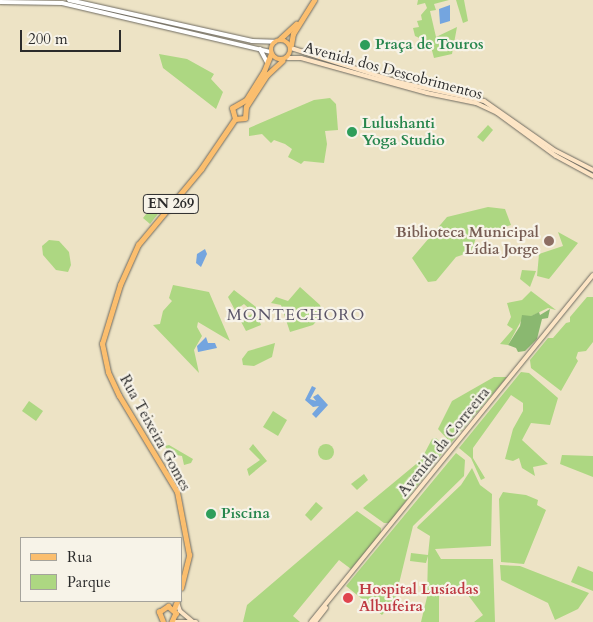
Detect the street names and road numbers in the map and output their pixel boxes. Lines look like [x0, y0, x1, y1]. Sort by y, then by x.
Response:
street label: Avenida dos Descobrimentos [302, 38, 484, 104]
road number: EN 269 [142, 192, 200, 215]
street label: Rua Teixeira Gomes [116, 372, 194, 494]
street label: Avenida da Correeira [394, 384, 494, 500]

